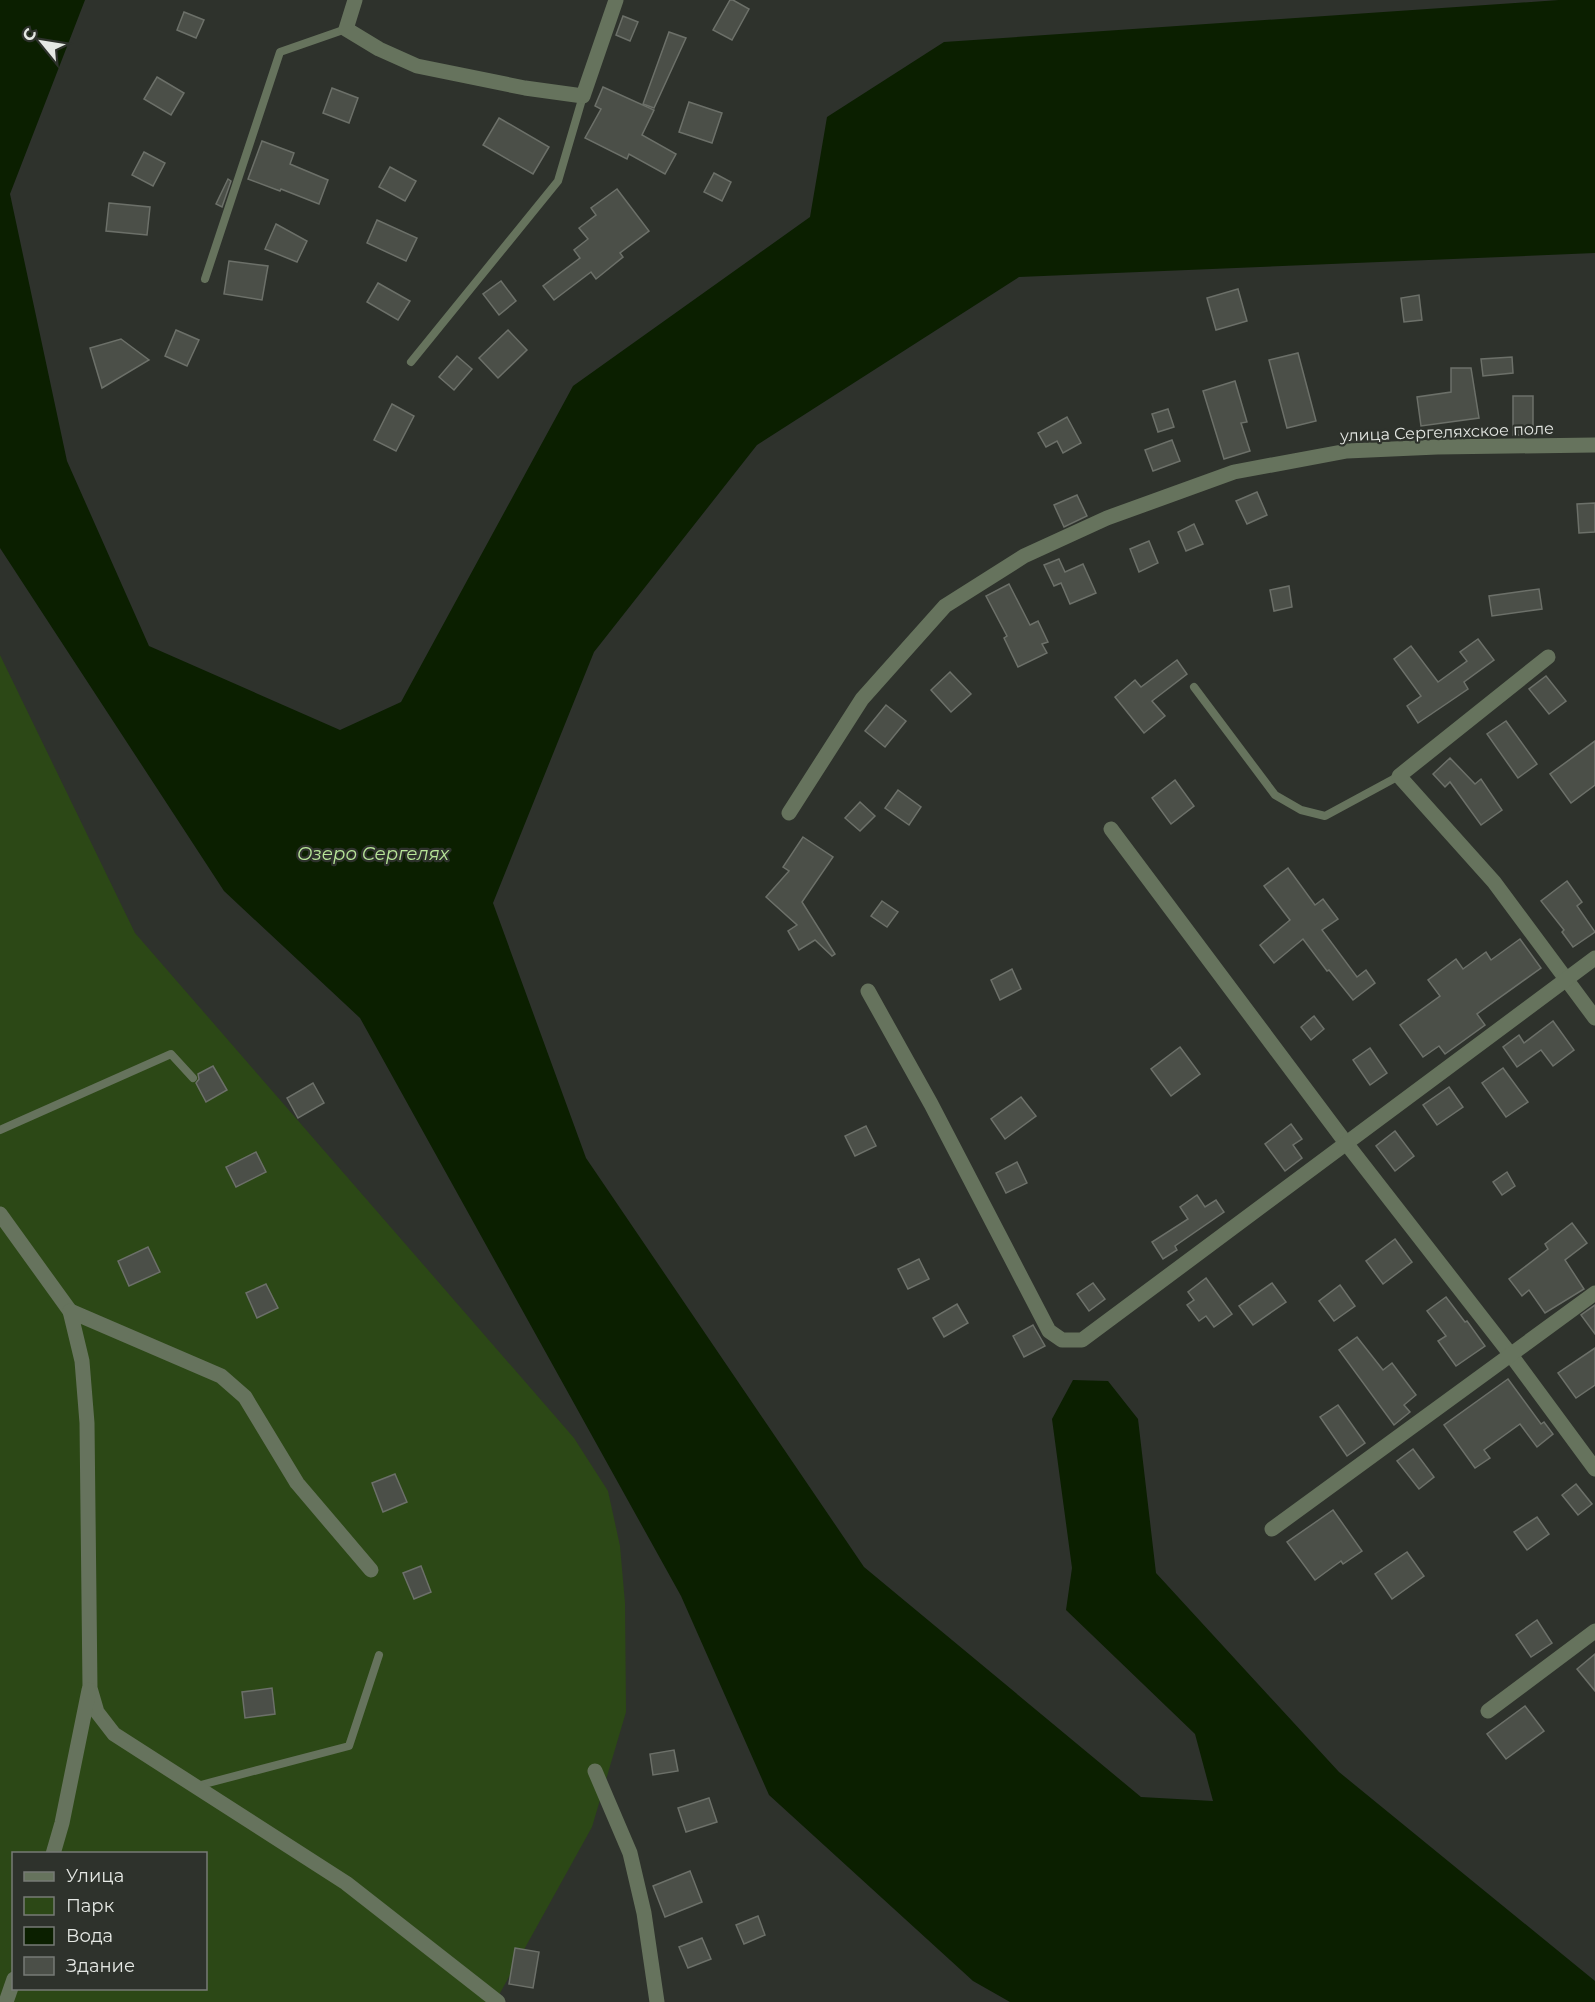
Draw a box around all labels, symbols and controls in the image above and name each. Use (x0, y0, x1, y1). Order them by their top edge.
north arrow (12, 12, 72, 72)
text: С (18, 25, 41, 45)
street label: улица Сергеляхское поле (1339, 419, 1554, 445)
water label: Озеро Сергелях (297, 843, 450, 865)
legend (12, 1852, 207, 1990)
text: Улица (66, 1865, 124, 1887)
text: Парк (66, 1895, 115, 1917)
text: Вода (66, 1925, 113, 1947)
text: Здание (66, 1955, 135, 1977)

